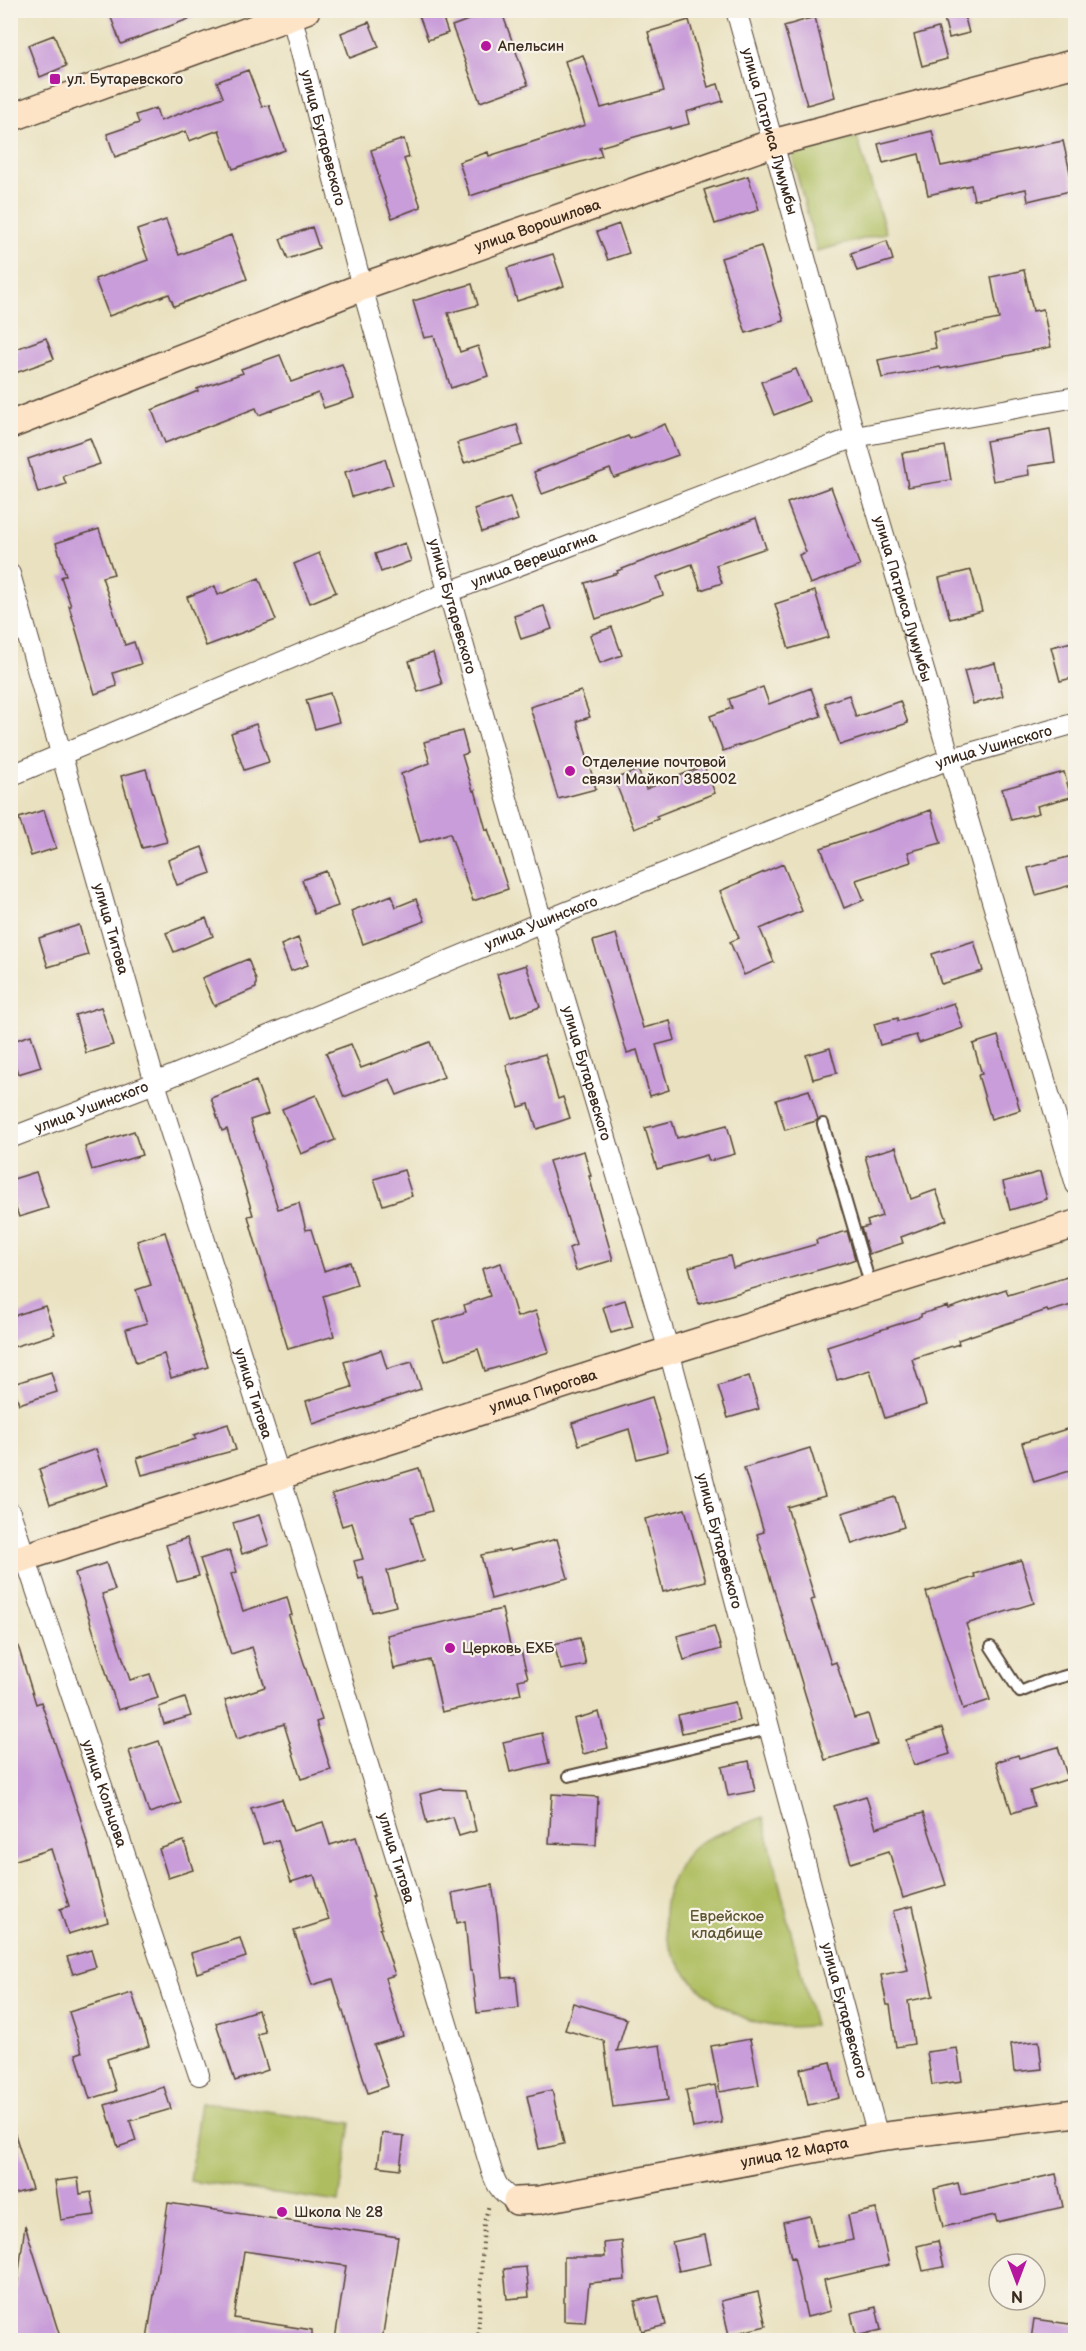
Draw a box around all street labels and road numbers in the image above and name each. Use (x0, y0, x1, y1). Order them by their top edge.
street label: улица Патриса Лумумбы (738, 46, 802, 217)
street label: улица Бутаревского (296, 68, 350, 208)
street label: улица Ворошилова (472, 195, 603, 256)
street label: улица Патриса Лумумбы (869, 514, 936, 684)
street label: улица Верещагина (468, 527, 600, 592)
street label: улица Бутаревского (424, 537, 481, 676)
street label: улица Ушинского (933, 721, 1054, 773)
street label: улица Титова (89, 881, 133, 977)
street label: улица Ушинского (482, 891, 600, 954)
street label: улица Бутаревского (558, 1004, 616, 1143)
street label: улица Ушинского (32, 1077, 151, 1137)
street label: улица Титова (230, 1346, 277, 1441)
street label: улица Пирогова (487, 1365, 599, 1417)
street label: улица Бутаревского (692, 1471, 747, 1611)
street label: улица Кольцова (78, 1737, 131, 1850)
street label: улица Титова (374, 1810, 419, 1906)
street label: улица Бутаревского (817, 1941, 871, 2080)
street label: улица 12 Марта (739, 2133, 850, 2172)

